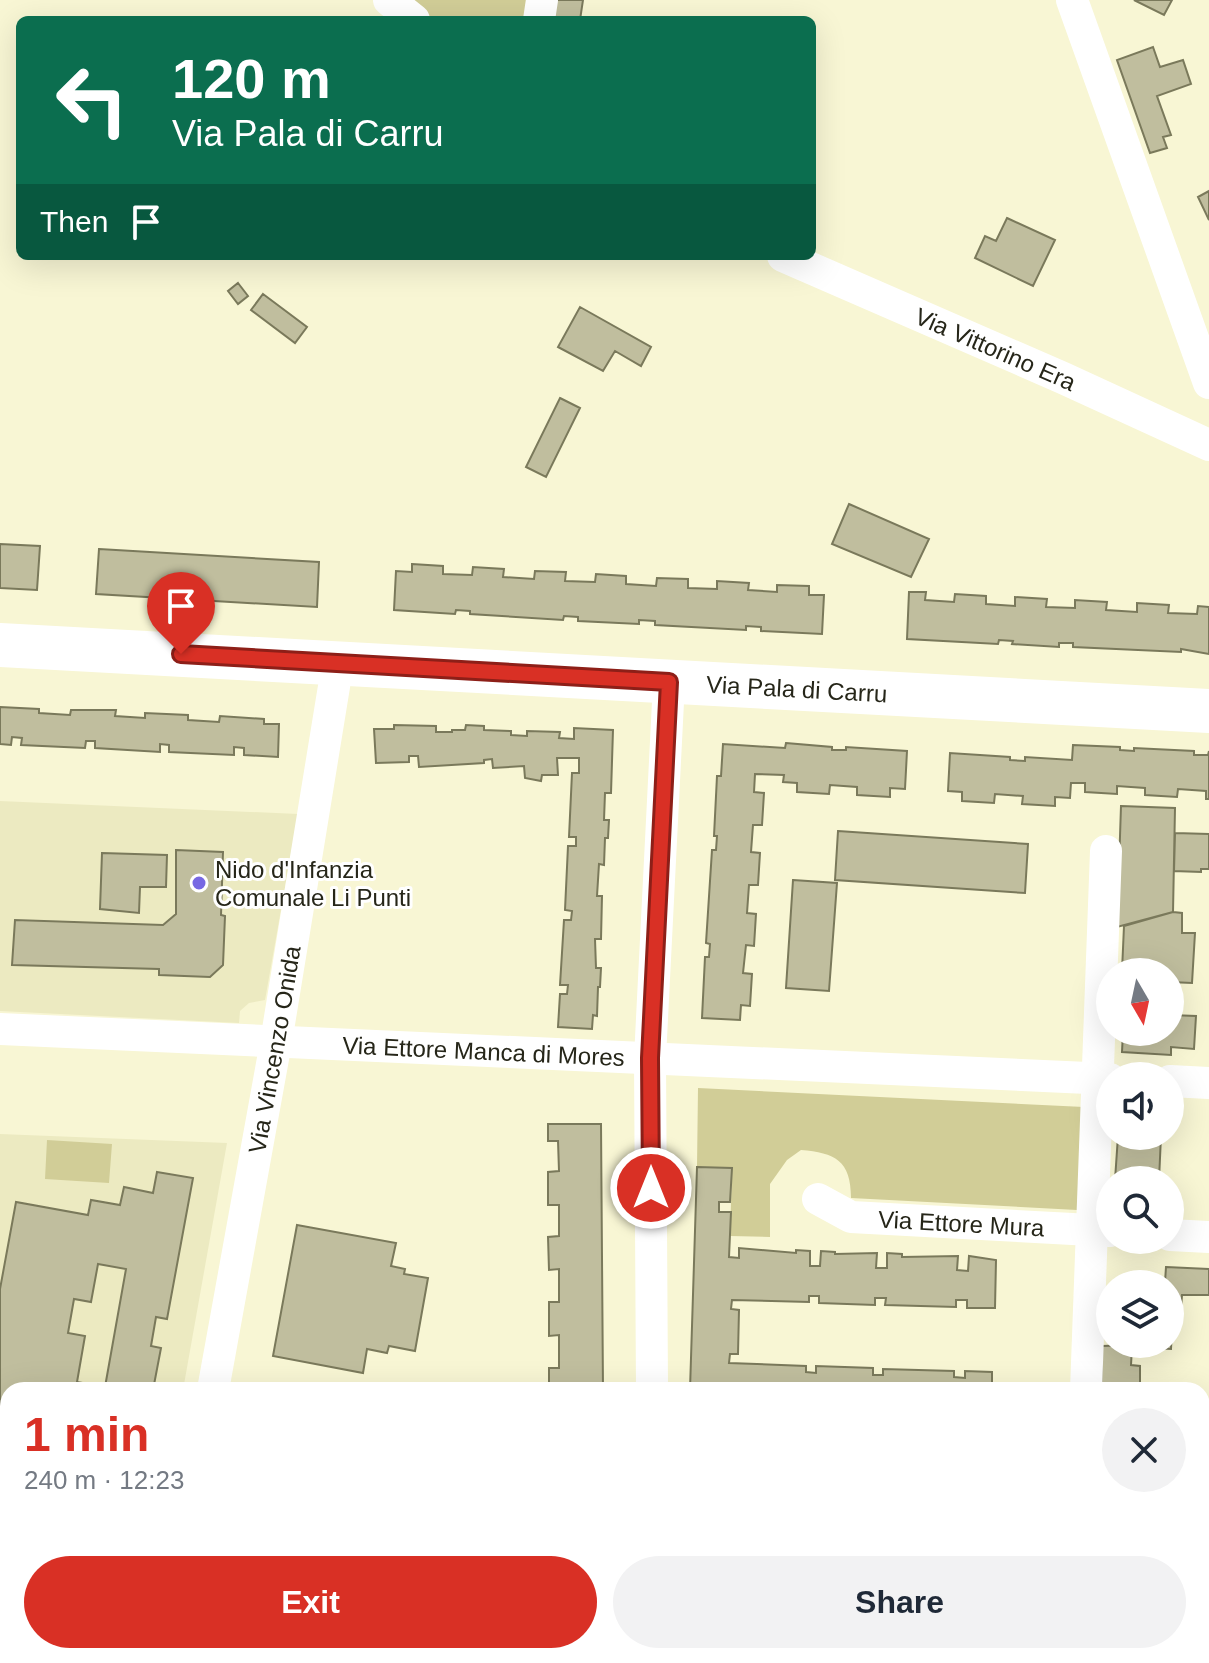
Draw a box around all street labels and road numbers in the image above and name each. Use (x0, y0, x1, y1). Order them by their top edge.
street label: Via Vittorino Era (911, 302, 1081, 396)
street label: Via Pala di Carru (706, 670, 888, 707)
street label: Via Vincenzo Onida (243, 943, 305, 1155)
street label: Via Ettore Manca di Mores (342, 1031, 625, 1071)
street label: Via Ettore Mura (877, 1205, 1046, 1241)

